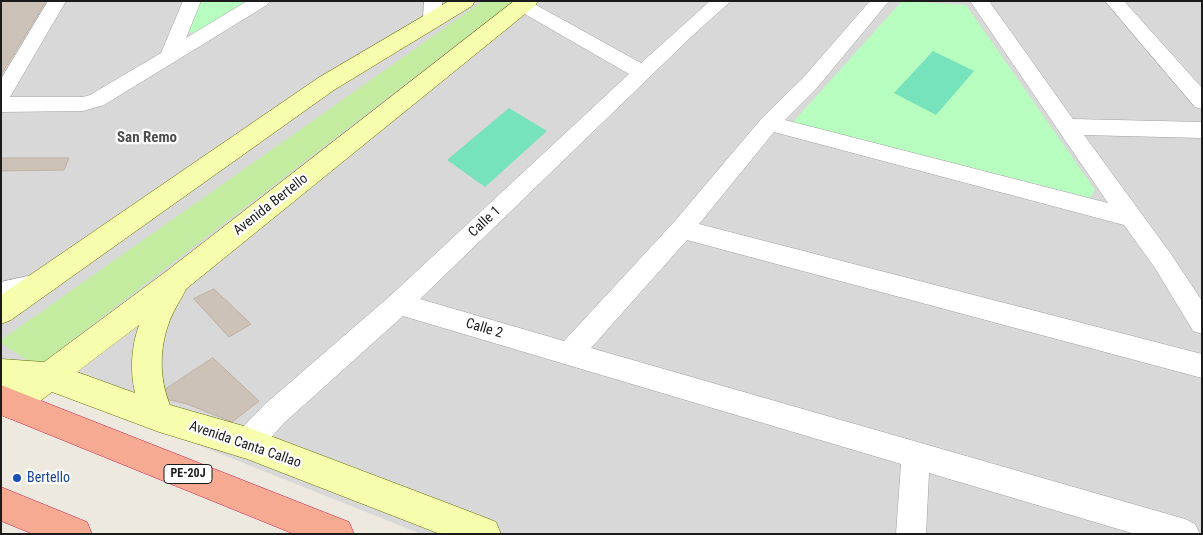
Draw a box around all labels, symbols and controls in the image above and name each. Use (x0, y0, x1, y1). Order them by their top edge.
district label: San Remo (117, 129, 177, 147)
street label: Avenida Bertello (230, 171, 312, 239)
street label: Calle 1 (465, 203, 505, 241)
street label: Calle 2 (463, 315, 505, 343)
street label: Avenida Canta Callao (187, 418, 303, 472)
road number: PE-20J (164, 464, 212, 484)
place label: Bertello (27, 470, 70, 486)
marker: Bertello (11, 472, 23, 484)

